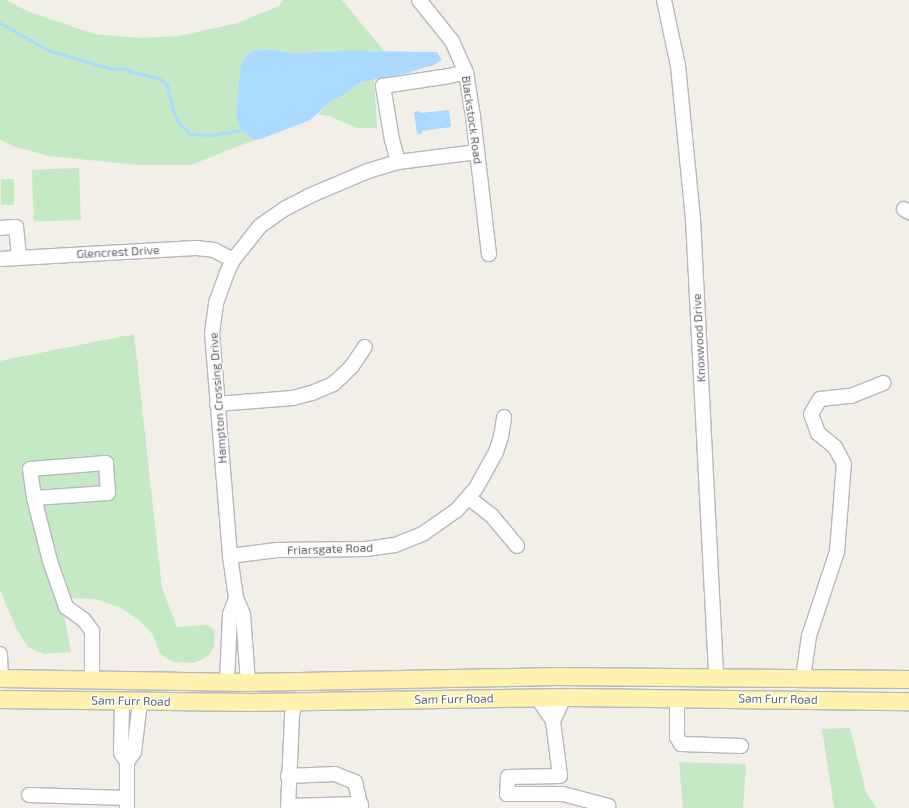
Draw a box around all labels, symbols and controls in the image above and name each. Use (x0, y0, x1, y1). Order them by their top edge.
street label: Blackstock Road (459, 75, 485, 165)
street label: Glencrest Drive (76, 243, 160, 261)
street label: Knoxwood Drive (689, 293, 709, 383)
street label: Hampton Crossing Drive (206, 332, 230, 464)
street label: Friarsgate Road (287, 540, 373, 558)
street label: Sam Furr Road (414, 691, 494, 707)
street label: Sam Furr Road (738, 691, 818, 707)
street label: Sam Furr Road (91, 693, 171, 709)

